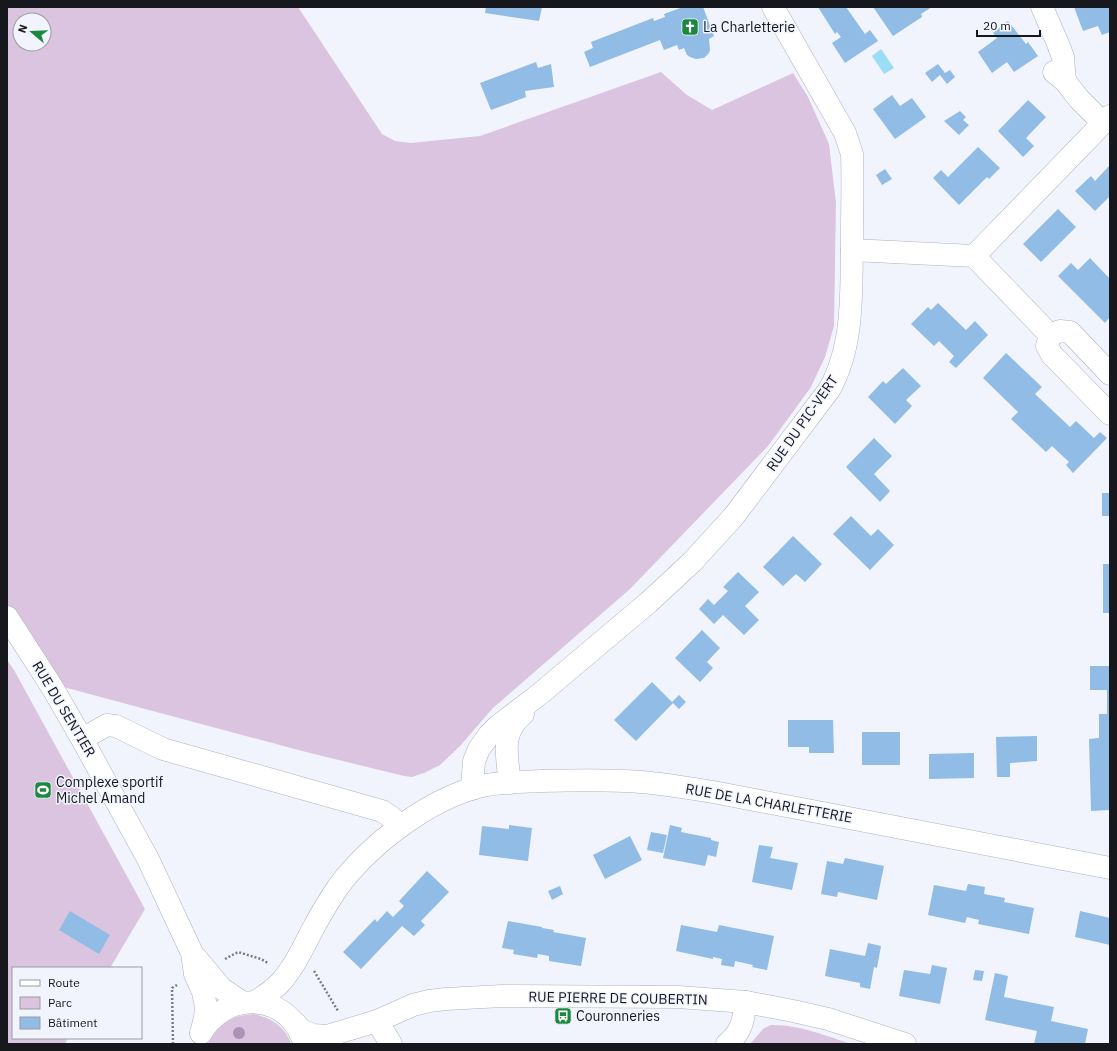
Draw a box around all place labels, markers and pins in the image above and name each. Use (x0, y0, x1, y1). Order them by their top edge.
church icon: La Charletterie (680, 17, 700, 37)
place label: La Charletterie (703, 18, 796, 36)
place label: Complexe sportif Michel Amand (56, 773, 164, 807)
sports icon: Complexe sportif Michel Amand (33, 780, 53, 800)
bus stop icon: Couronneries (553, 1006, 573, 1026)
place label: Couronneries (576, 1007, 660, 1025)

